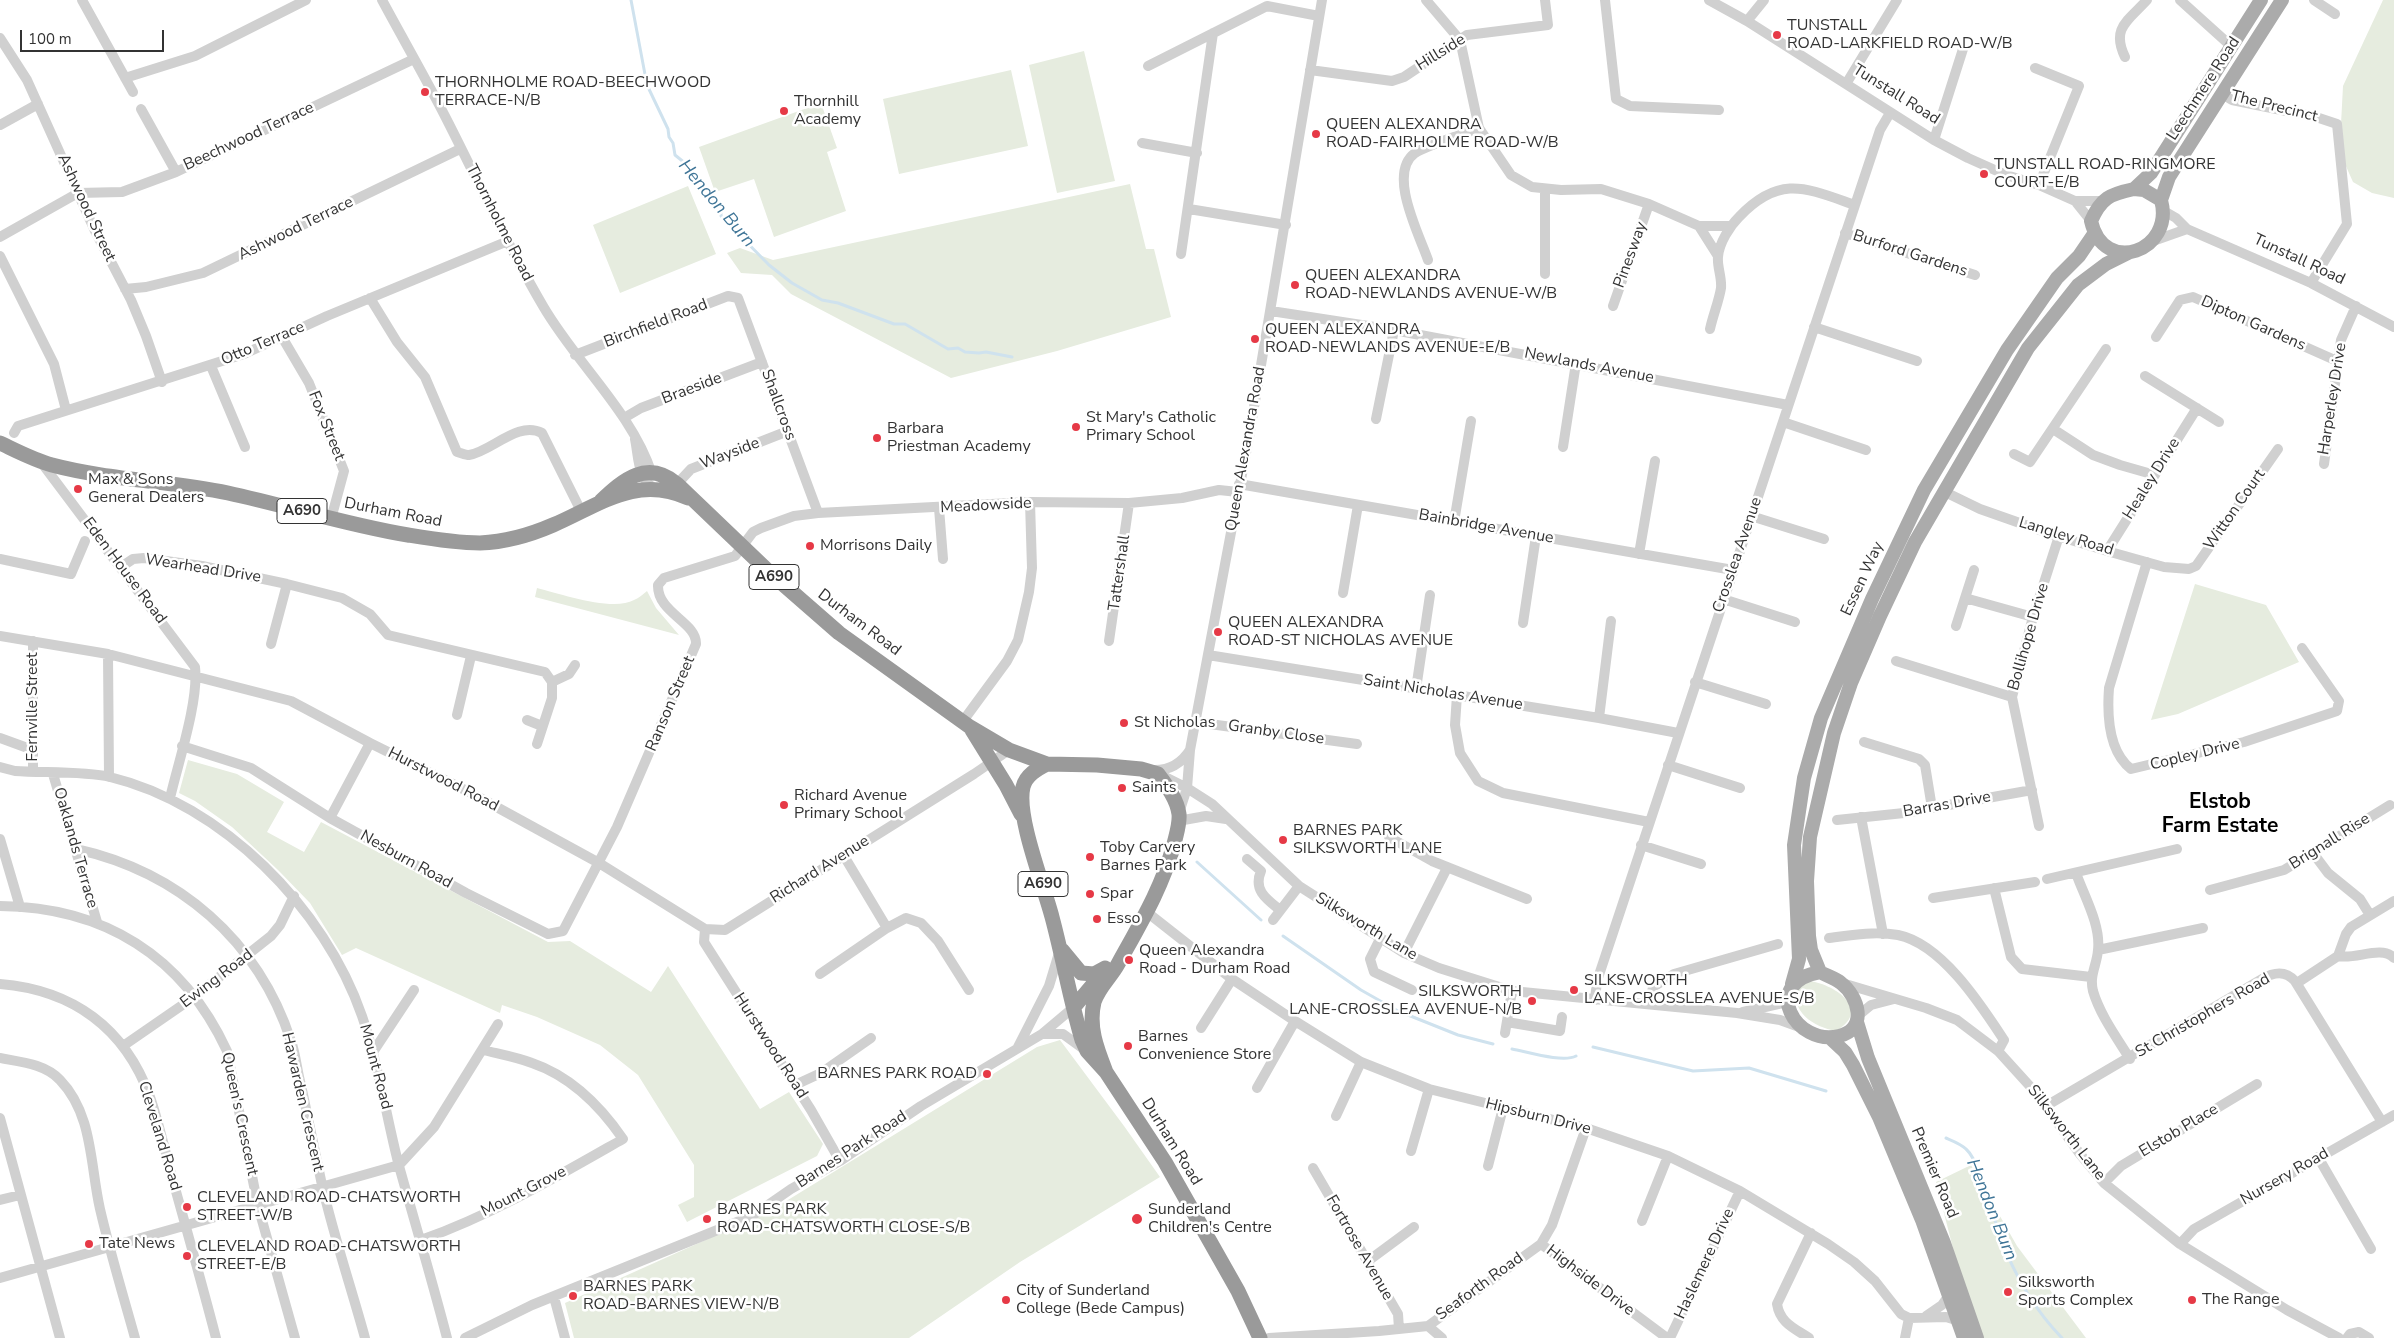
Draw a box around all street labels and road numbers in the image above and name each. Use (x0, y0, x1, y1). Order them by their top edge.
street label: Hillside (1413, 30, 1469, 76)
street label: Leechmere Road (2163, 34, 2245, 144)
street label: Tunstall Road (1849, 61, 1943, 129)
street label: The Precinct (2229, 87, 2319, 127)
street label: Beechwood Terrace (181, 98, 317, 176)
street label: Ashwood Street (53, 151, 119, 265)
street label: Thornholme Road (461, 161, 537, 285)
street label: Ashwood Terrace (235, 193, 357, 265)
street label: Pinesway (1610, 219, 1652, 291)
street label: Burford Gardens (1850, 226, 1970, 282)
street label: Tunstall Road (2250, 230, 2348, 290)
street label: Dipton Gardens (2198, 292, 2308, 356)
street label: Birchfield Road (601, 295, 711, 353)
street label: Otto Terrace (218, 318, 308, 370)
street label: Harperley Drive (2315, 342, 2351, 456)
street label: Newlands Avenue (1523, 344, 1655, 388)
street label: Queen Alexandra Road (1222, 365, 1270, 533)
street label: Shallcross (756, 367, 800, 443)
street label: Braeside (659, 369, 725, 409)
street label: Fox Street (303, 388, 349, 464)
street label: Wayside (697, 434, 763, 474)
street label: Healey Drive (2119, 435, 2185, 523)
street label: Witton Court (2200, 466, 2270, 554)
street label: Durham Road (342, 494, 444, 532)
street label: Meadowside (940, 494, 1032, 518)
street label: Crosslea Avenue (1709, 495, 1767, 615)
road number: A690 (277, 498, 327, 524)
street label: Bainbridge Avenue (1417, 506, 1555, 548)
street label: Langley Road (2016, 513, 2116, 561)
street label: Eden House Road (78, 514, 170, 628)
street label: Tattershall (1105, 534, 1135, 612)
street label: Essen Way (1837, 539, 1889, 619)
street label: Wearhead Drive (144, 550, 262, 588)
road number: A690 (749, 564, 799, 590)
street label: Bollihope Drive (2005, 581, 2053, 693)
street label: Durham Road (814, 585, 904, 661)
street label: Fernville Street (23, 652, 43, 762)
street label: Ranson Street (642, 653, 700, 755)
street label: Saint Nicholas Avenue (1362, 671, 1524, 715)
street label: Granby Close (1227, 717, 1325, 749)
street label: Copley Drive (2148, 735, 2242, 775)
street label: Hurstwood Road (384, 744, 502, 816)
street label: Oaklands Terrace (49, 785, 101, 911)
street label: Barras Drive (1902, 788, 1992, 822)
street label: Brignall Rise (2286, 810, 2374, 874)
street label: Nesburn Road (357, 827, 455, 893)
street label: Richard Avenue (767, 832, 873, 908)
road number: A690 (1018, 872, 1068, 896)
street label: Silksworth Lane (1311, 889, 1421, 965)
street label: Ewing Road (177, 945, 257, 1013)
street label: St Christophers Road (2132, 970, 2274, 1062)
street label: Hurstwood Road (729, 990, 811, 1102)
street label: Mount Road (354, 1022, 396, 1112)
street label: Hawarden Crescent (277, 1031, 327, 1173)
street label: Queen's Crescent (217, 1051, 261, 1177)
street label: Cleveland Road (133, 1079, 185, 1193)
street label: Silksworth Lane (2023, 1082, 2109, 1184)
street label: Durham Road (1137, 1095, 1205, 1189)
street label: Hipsburn Drive (1483, 1095, 1593, 1139)
street label: Elstob Place (2136, 1100, 2222, 1162)
street label: Barnes Park Road (793, 1107, 911, 1193)
street label: Premier Road (1906, 1125, 1962, 1221)
street label: Nursery Road (2238, 1144, 2332, 1210)
street label: Mount Grove (478, 1162, 570, 1222)
street label: Fortrose Avenue (1321, 1192, 1397, 1304)
street label: Haslemere Drive (1671, 1206, 1739, 1322)
street label: Highside Drive (1542, 1242, 1638, 1320)
street label: Seaforth Road (1433, 1249, 1527, 1325)

